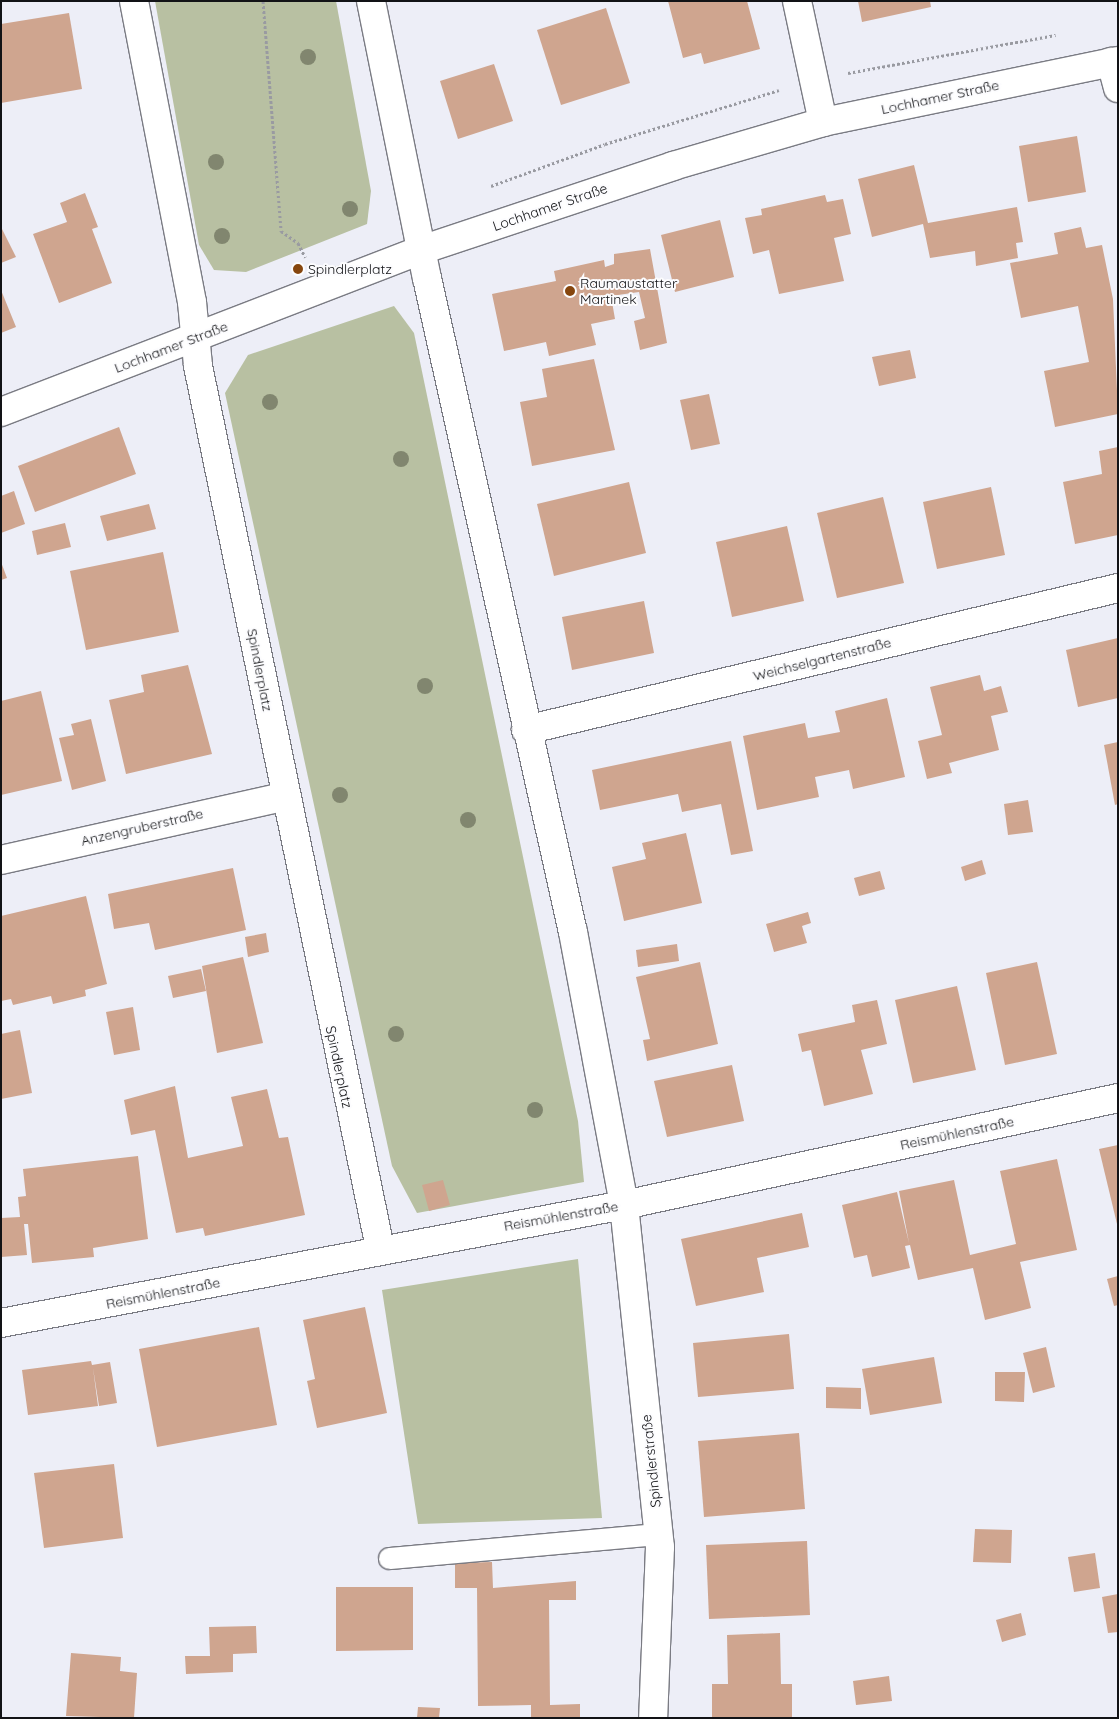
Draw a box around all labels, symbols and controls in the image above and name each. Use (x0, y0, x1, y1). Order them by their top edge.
street label: Lochhamer Straße (879, 76, 1001, 118)
street label: Lochhamer Straße (490, 179, 610, 235)
place label: Spindlerplatz (308, 261, 392, 277)
marker: Spindlerplatz (292, 263, 304, 275)
place label: Raumaustatter Martinek (580, 275, 677, 308)
marker: Raumaustatter Martinek (564, 285, 576, 297)
street label: Lochhamer Straße (112, 318, 230, 376)
street label: Spindlerplatz (244, 627, 276, 713)
street label: Weichselgartenstraße (751, 634, 893, 684)
street label: Anzengruberstraße (79, 805, 205, 849)
street label: Spindlerplatz (322, 1024, 356, 1110)
street label: Reismühlenstraße (899, 1113, 1015, 1153)
street label: Reismühlenstraße (502, 1198, 620, 1234)
street label: Reismühlenstraße (104, 1274, 222, 1312)
street label: Spindlerstraße (638, 1414, 664, 1508)

